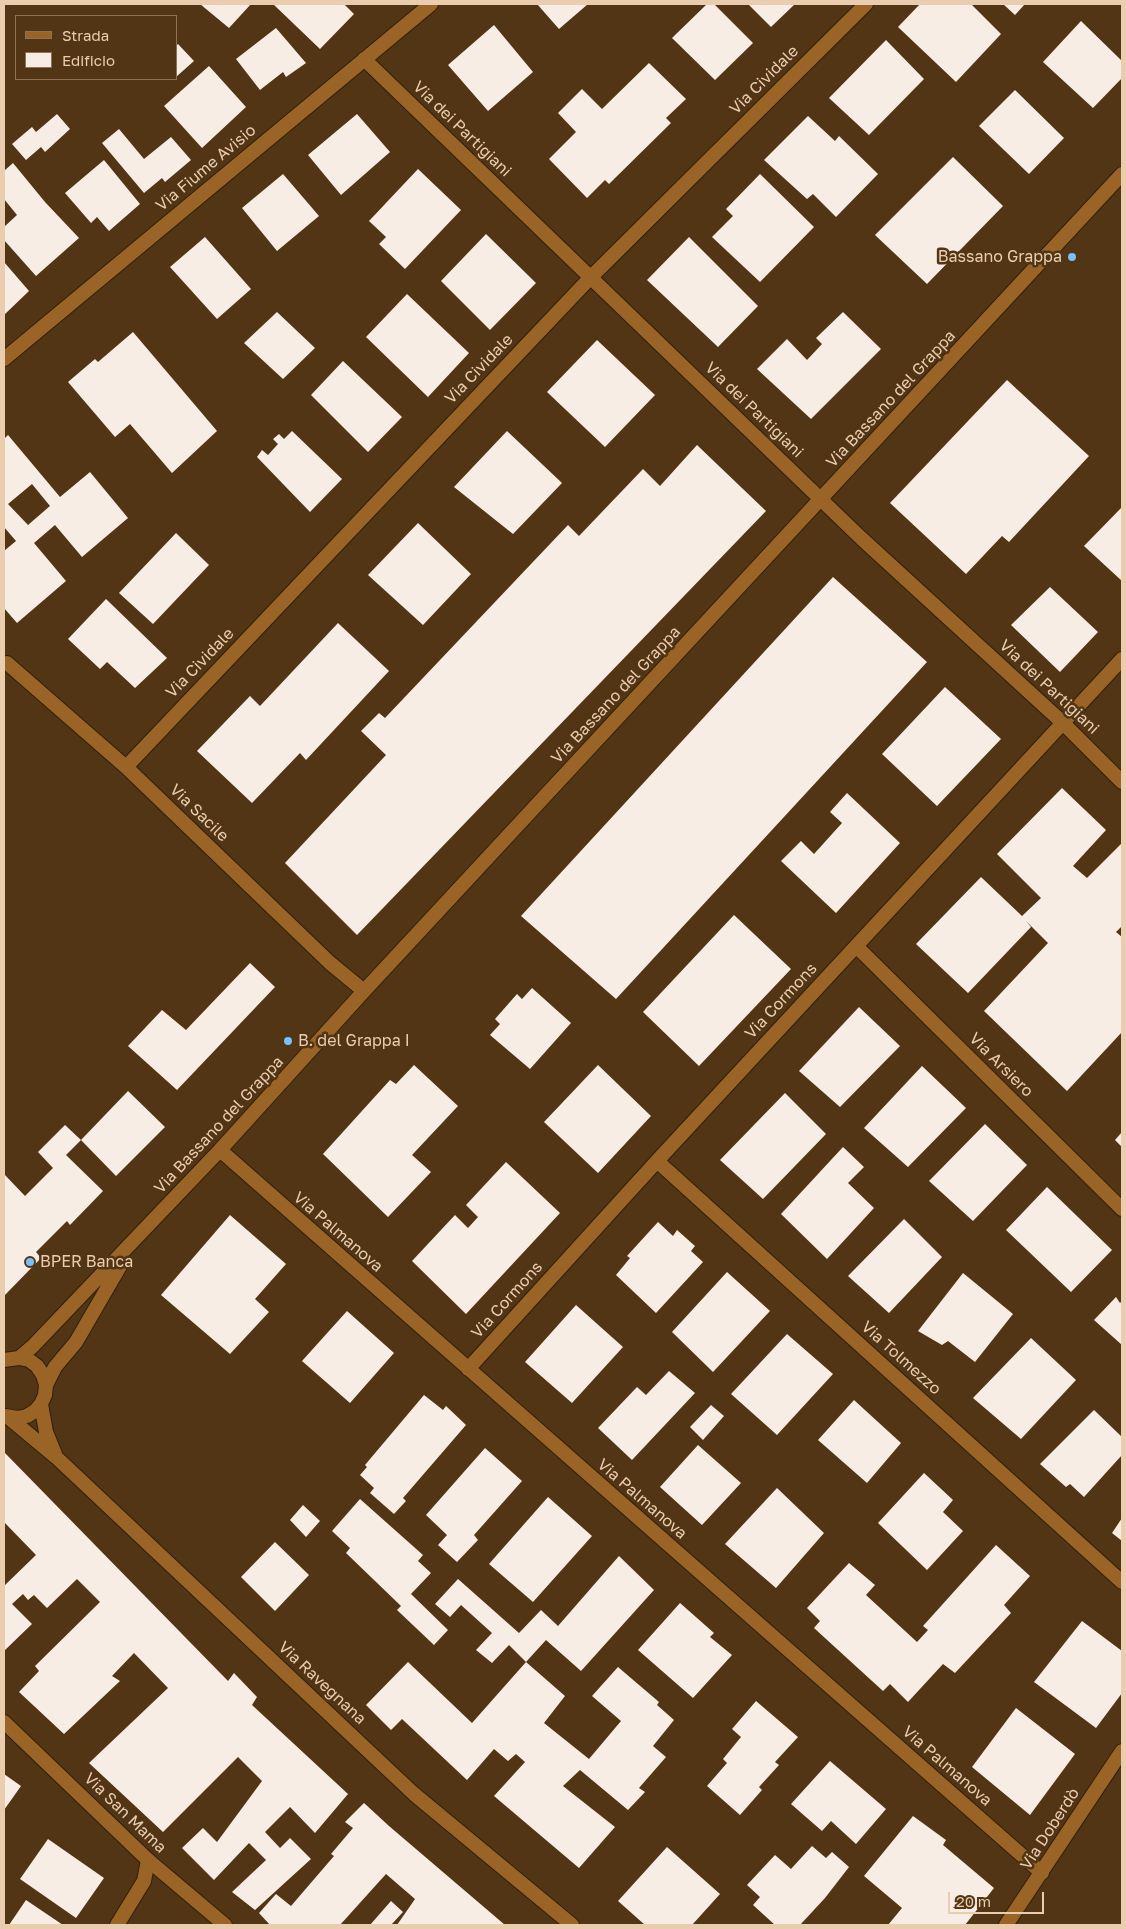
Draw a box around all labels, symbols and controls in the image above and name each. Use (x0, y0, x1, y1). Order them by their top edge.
legend (15, 15, 178, 80)
text: Strada (62, 26, 109, 44)
street label: Via Cividale (726, 42, 802, 118)
text: Edificio (62, 51, 115, 69)
street label: Via dei Partigiani (409, 77, 515, 181)
street label: Via Fiume Avisio (152, 121, 260, 215)
place label: Bassano Grappa (938, 247, 1062, 267)
marker: Bassano Grappa (1066, 251, 1078, 263)
street label: Via Bassano del Grappa (822, 326, 960, 472)
street label: Via Cividale (441, 330, 517, 408)
street label: Via dei Partigiani (701, 358, 807, 462)
street label: Via Bassano del Grappa (547, 622, 685, 768)
street label: Via Cividale (162, 624, 238, 702)
street label: Via dei Partigiani (995, 636, 1103, 738)
street label: Via Sacile (166, 780, 232, 846)
street label: Via Cormons (741, 959, 821, 1043)
street label: Via Arsiero (965, 1029, 1037, 1101)
place label: B. del Grappa I (298, 1031, 410, 1051)
marker: B. del Grappa I (282, 1035, 294, 1047)
street label: Via Bassano del Grappa (150, 1052, 288, 1198)
street label: Via Palmanova (289, 1188, 387, 1276)
place label: BPER Banca (40, 1252, 133, 1272)
marker: BPER Banca (24, 1256, 36, 1268)
street label: Via Cormons (467, 1258, 547, 1342)
street label: Via Tolmezzo (857, 1317, 945, 1399)
street label: Via Palmanova (593, 1455, 691, 1543)
street label: Via Ravegnana (274, 1637, 370, 1729)
street label: Via Palmanova (898, 1722, 996, 1810)
street label: Via San Mama (80, 1769, 170, 1857)
street label: Via Doberdò (1016, 1785, 1084, 1873)
scale bar (951, 1882, 1047, 1914)
text: 20 m (956, 1892, 991, 1910)

